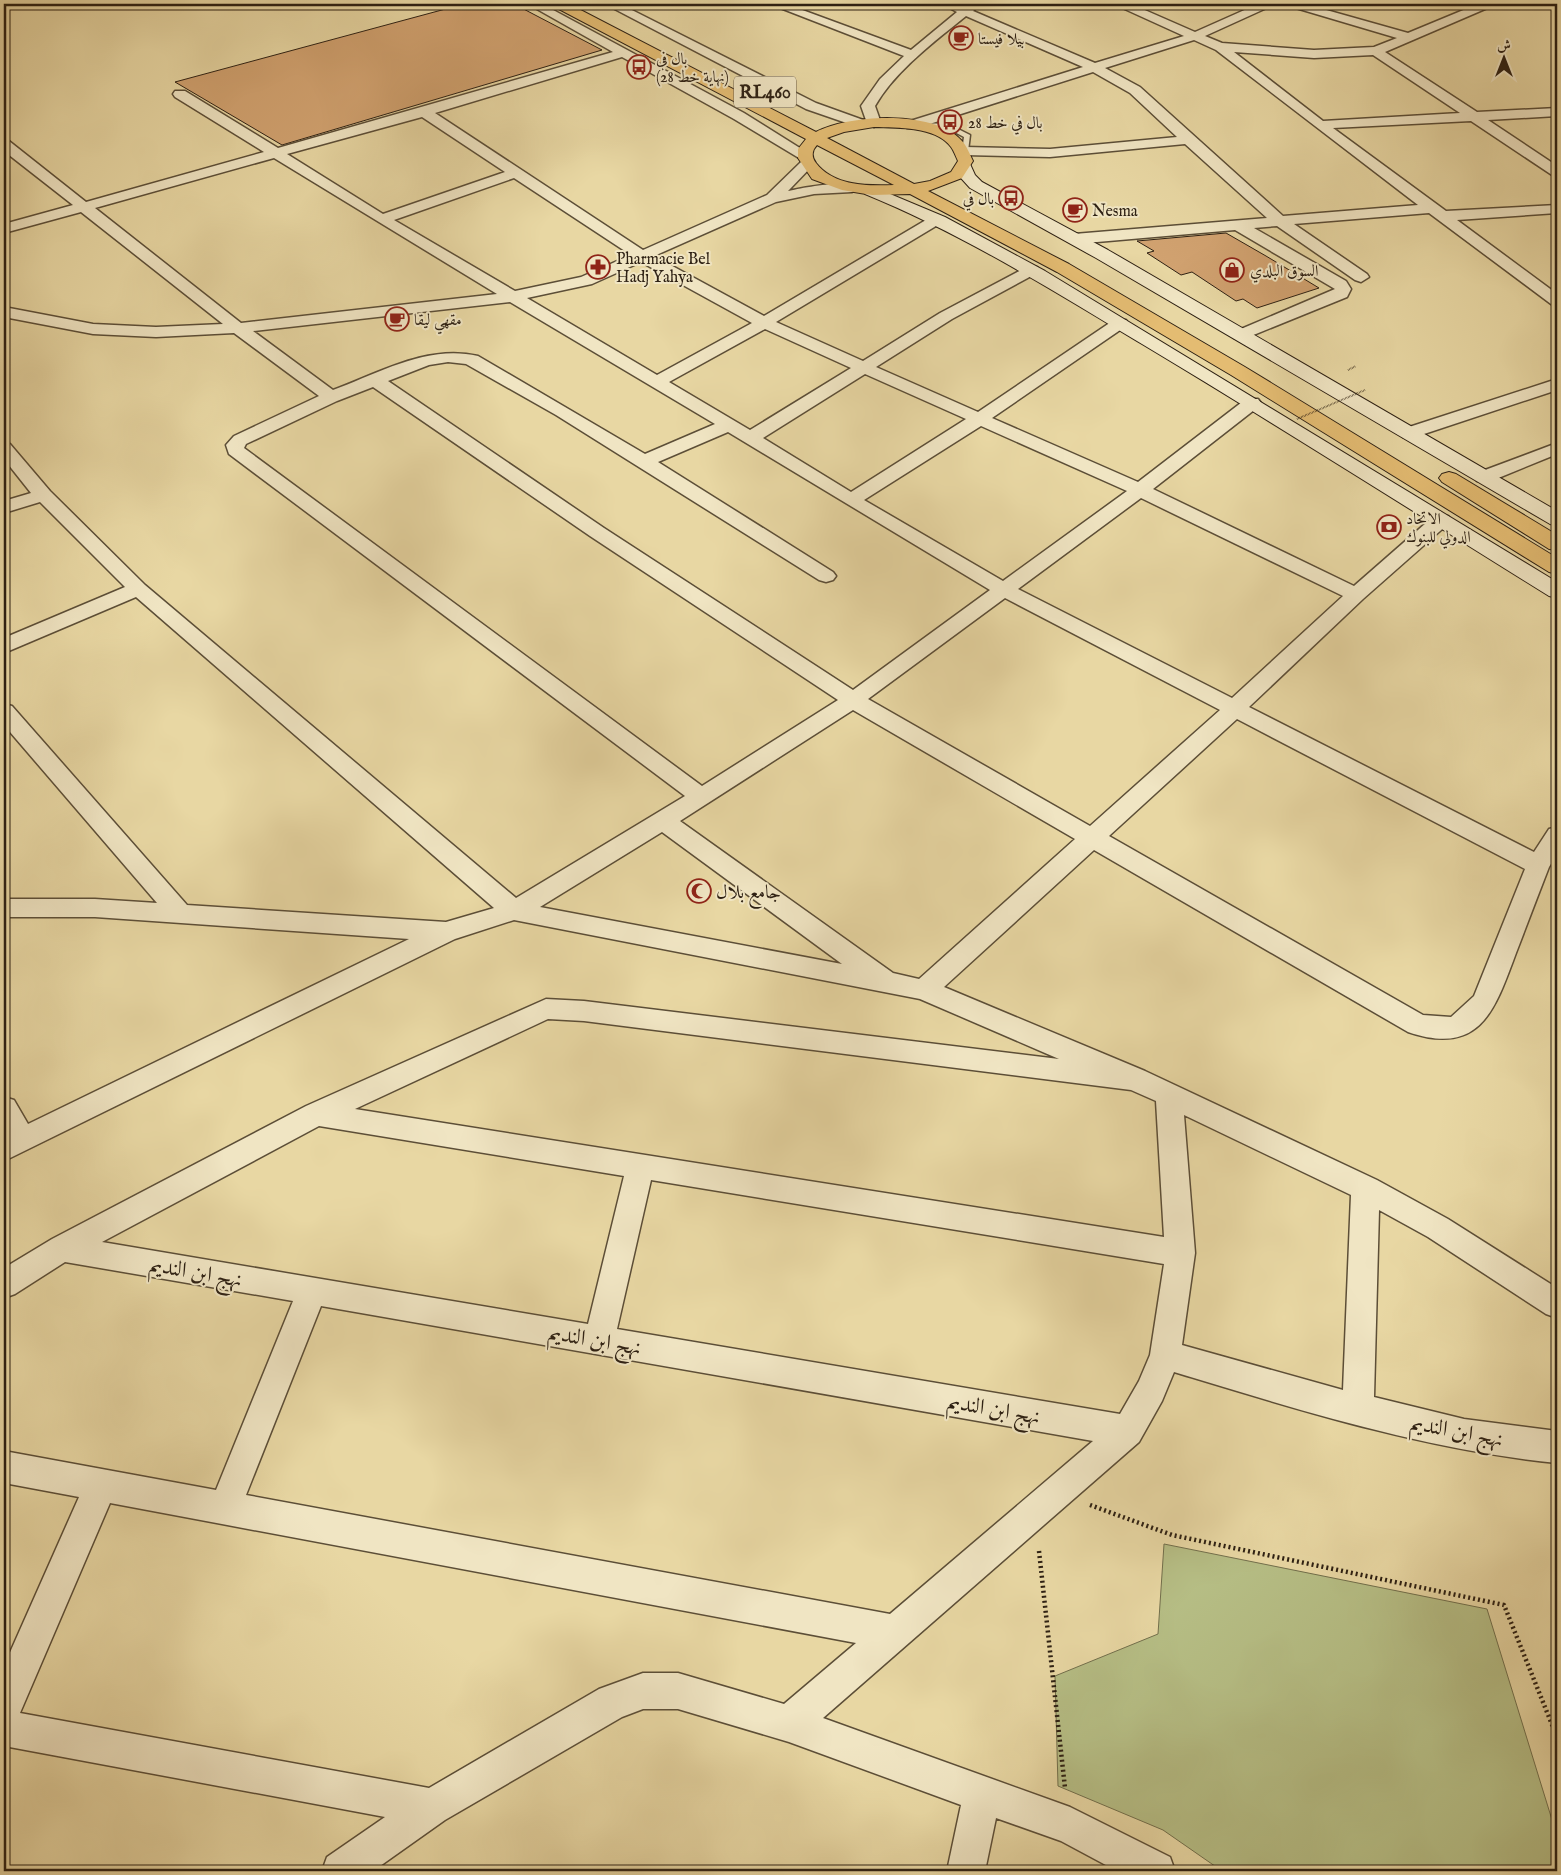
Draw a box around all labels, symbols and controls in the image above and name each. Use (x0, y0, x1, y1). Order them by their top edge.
cafe icon: بيلا فيستا (948, 25, 974, 51)
place label: بيلا فيستا (978, 30, 1025, 50)
north arrow (1478, 32, 1528, 82)
text: ش (1497, 37, 1511, 55)
place label: بال في (نهاية خط 28) (656, 50, 729, 88)
bus stop icon: بال في (نهاية خط 28) (626, 54, 652, 80)
road number: RL460 (734, 76, 796, 108)
bus stop icon: بال في خط 28 (937, 109, 963, 135)
place label: بال في خط 28 (968, 114, 1043, 135)
bus stop icon: بال في (998, 185, 1024, 211)
place label: بال في (963, 190, 994, 211)
cafe icon: Nesma (1062, 197, 1088, 223)
place label: Nesma (1092, 202, 1138, 222)
place label: Pharmacie Bel Hadj Yahya (616, 250, 711, 288)
pharmacy icon: Pharmacie Bel Hadj Yahya (585, 254, 611, 280)
shop icon: السوق البلدي (1219, 257, 1245, 283)
place label: السوق البلدي (1250, 262, 1319, 283)
cafe icon: مقهي ليقا (384, 306, 410, 332)
place label: مقهي ليقا (414, 311, 462, 335)
place label: الاتحاد الدولي للبنوك (1406, 510, 1471, 549)
bank icon: الاتحاد الدولي للبنوك (1376, 514, 1402, 540)
mosque icon: جامع بلال (686, 878, 712, 904)
place label: جامع بلال (716, 881, 781, 909)
street label: نهج ابن النديم (146, 1251, 244, 1299)
street label: نهج ابن النديم (545, 1319, 643, 1367)
street label: نهج ابن النديم (944, 1388, 1042, 1436)
street label: نهج ابن النديم (1407, 1409, 1505, 1459)

